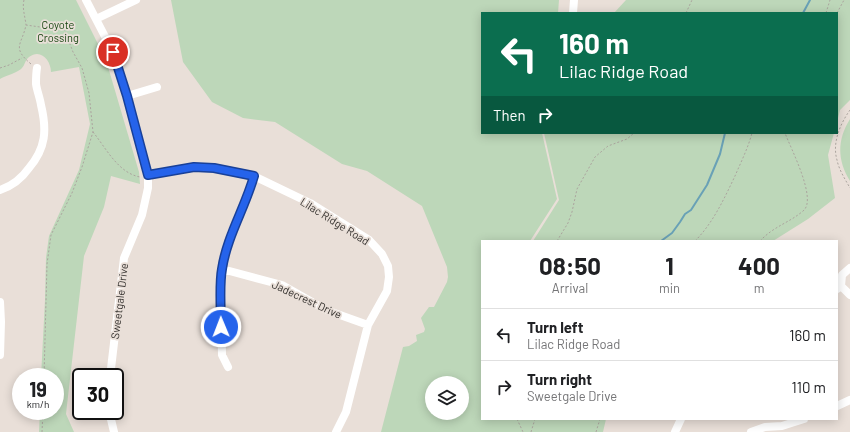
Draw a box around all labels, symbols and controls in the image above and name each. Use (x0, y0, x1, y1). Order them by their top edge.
park label: Coyote Crossing (37, 18, 79, 44)
text: 160 m (559, 26, 629, 60)
icon: left (493, 28, 545, 80)
pin (96, 35, 130, 69)
icon: arrive (102, 41, 124, 63)
text: Lilac Ridge Road (559, 60, 688, 82)
icon: right (534, 104, 556, 126)
text: Then (493, 106, 526, 124)
street label: Lilac Ridge Road (298, 195, 372, 247)
text: 08:50 (539, 251, 601, 280)
text: 1 (665, 251, 674, 280)
text: 400 (738, 251, 780, 280)
street label: Sweetgale Drive (108, 262, 130, 340)
street label: Jadecrest Drive (270, 277, 344, 321)
text: Arrival (552, 280, 588, 296)
text: min (659, 280, 680, 296)
text: m (754, 280, 764, 296)
position arrow (200, 306, 242, 348)
text: Turn left (527, 318, 583, 336)
icon: left (493, 324, 515, 346)
text: 160 m (789, 326, 826, 344)
text: Lilac Ridge Road (527, 336, 620, 352)
speed limit sign: 30 (72, 368, 124, 420)
text: Turn right (527, 370, 592, 388)
map controls (425, 376, 469, 420)
button: layers (425, 376, 469, 420)
icon: right (493, 376, 515, 398)
text: 19 (29, 377, 47, 401)
text: 110 m (792, 378, 826, 396)
text: Sweetgale Drive (527, 388, 617, 404)
text: km/h (27, 398, 49, 410)

